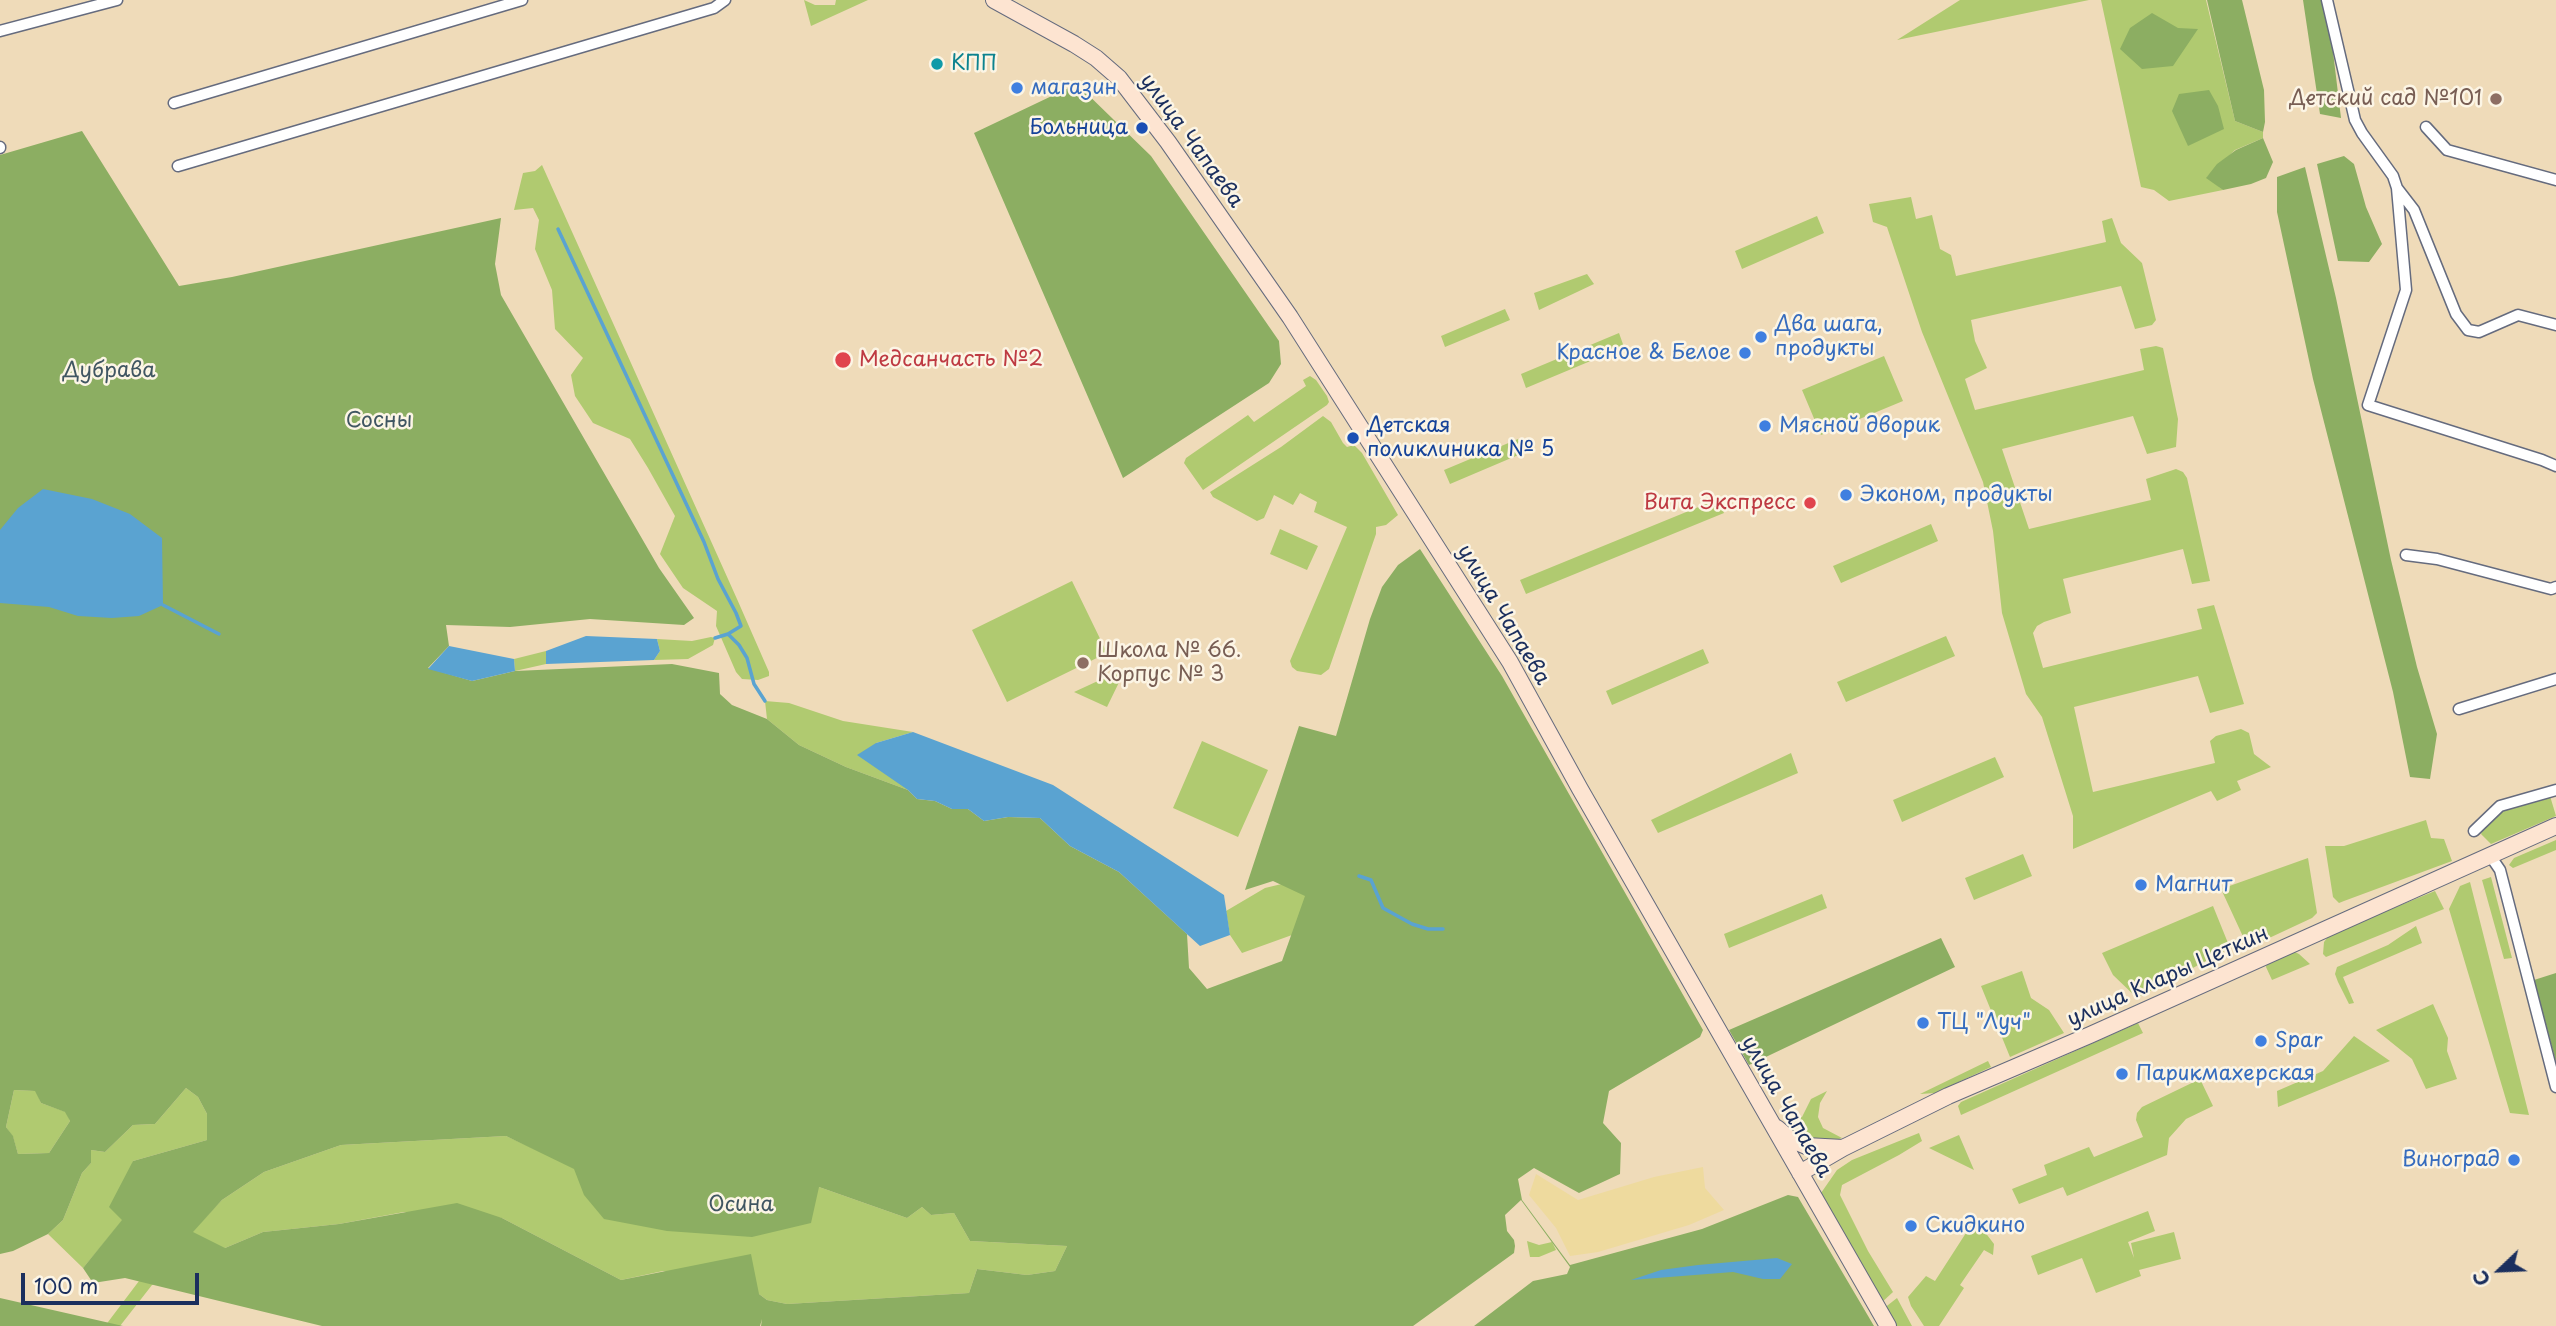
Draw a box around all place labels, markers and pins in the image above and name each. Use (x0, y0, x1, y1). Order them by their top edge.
place label: КПП (951, 51, 997, 77)
marker: КПП (929, 56, 945, 72)
place label: магазин (1031, 75, 1117, 101)
marker: магазин (1009, 80, 1025, 96)
place label: Детский сад №101 (2290, 86, 2482, 112)
marker: Детский сад №101 (2488, 91, 2504, 107)
place label: Больница (1029, 115, 1128, 141)
marker: Больница (1134, 120, 1150, 136)
place label: Два шага, продукты (1775, 312, 1883, 362)
marker: Два шага, продукты (1753, 329, 1769, 345)
place label: Красное & Белое (1556, 340, 1731, 366)
marker: Красное & Белое (1737, 345, 1753, 361)
place label: Медсанчасть №2 (859, 347, 1043, 373)
marker: Медсанчасть №2 (833, 350, 853, 370)
place label: Детская поликлиника № 5 (1367, 413, 1554, 463)
place label: Мясной дворик (1779, 413, 1940, 439)
marker: Мясной дворик (1757, 418, 1773, 434)
marker: Детская поликлиника № 5 (1345, 430, 1361, 446)
place label: Эконом, продукты (1860, 482, 2053, 508)
marker: Эконом, продукты (1838, 487, 1854, 503)
place label: Вита Экспресс (1644, 490, 1796, 516)
marker: Вита Экспресс (1802, 495, 1818, 511)
place label: Школа № 66. Корпус № 3 (1097, 638, 1241, 688)
marker: Школа № 66. Корпус № 3 (1075, 655, 1091, 671)
place label: Магнит (2155, 872, 2232, 898)
marker: Магнит (2133, 877, 2149, 893)
place label: ТЦ "Луч" (1937, 1010, 2031, 1036)
marker: ТЦ "Луч" (1915, 1015, 1931, 1031)
place label: Spar (2275, 1028, 2322, 1054)
marker: Spar (2253, 1033, 2269, 1049)
place label: Парикмахерская (2136, 1061, 2315, 1087)
marker: Парикмахерская (2114, 1066, 2130, 1082)
place label: Виноград (2402, 1147, 2500, 1173)
marker: Виноград (2506, 1152, 2522, 1168)
place label: Скидкино (1925, 1213, 2025, 1239)
marker: Скидкино (1903, 1218, 1919, 1234)

